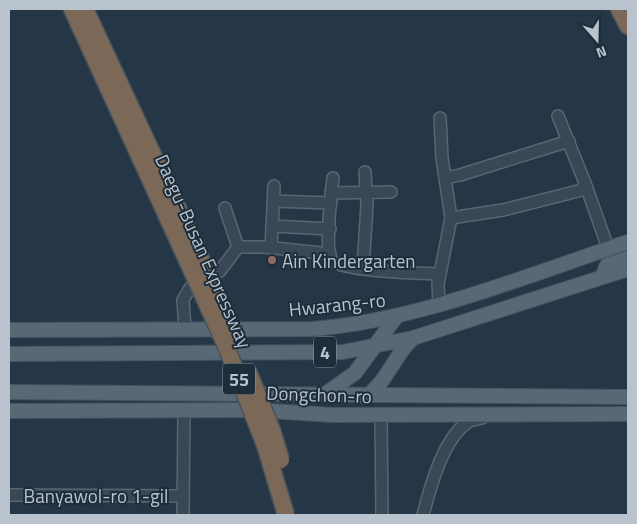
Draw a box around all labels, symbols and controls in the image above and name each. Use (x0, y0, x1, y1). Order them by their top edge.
north arrow (572, 15, 622, 65)
text: N (593, 41, 610, 64)
street label: Daegu-Busan Expressway (148, 149, 260, 353)
place label: Ain Kindergarten (282, 246, 415, 275)
marker: Ain Kindergarten (266, 254, 278, 266)
street label: Hwarang-ro (287, 284, 387, 324)
road number: 4 (314, 337, 336, 368)
road number: 55 (223, 364, 255, 394)
street label: Dongchon-ro (266, 378, 372, 410)
street label: Banyawol-ro 1-gil (24, 481, 168, 510)

